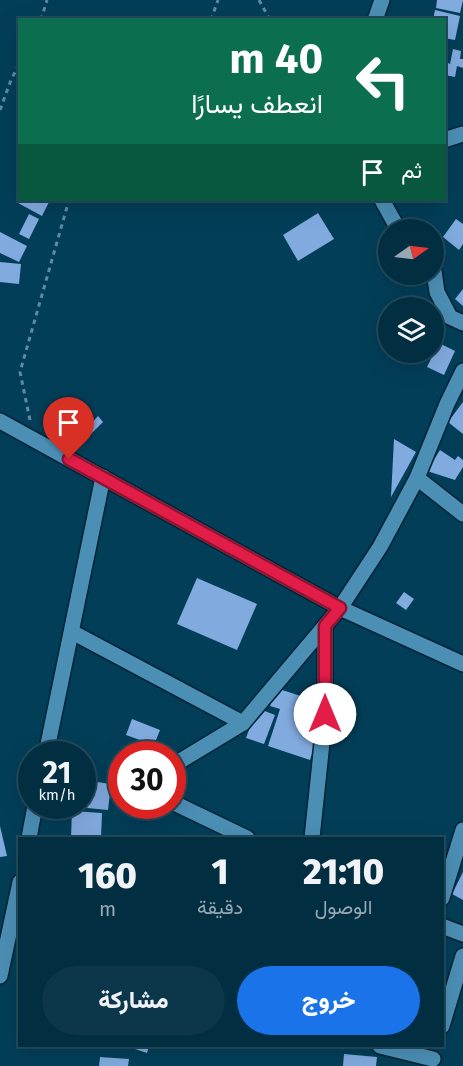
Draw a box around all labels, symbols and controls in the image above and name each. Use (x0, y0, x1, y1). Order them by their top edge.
text: 40 m (229, 34, 323, 84)
icon: left (344, 42, 422, 120)
text: انعطف يسارًا (191, 88, 323, 120)
icon: arrive (356, 156, 389, 189)
text: ثم (401, 157, 422, 184)
north arrow (378, 219, 444, 285)
map controls (378, 219, 444, 363)
button: layers (378, 297, 444, 363)
pin (43, 397, 94, 459)
icon: arrive (52, 406, 85, 439)
position arrow (293, 682, 357, 746)
speed limit sign: 30 (108, 741, 186, 819)
text: 21 (43, 755, 71, 791)
text: km/h (38, 786, 76, 804)
text: 1 (212, 850, 229, 894)
text: 21:10 (303, 850, 384, 894)
text: 160 (78, 854, 137, 898)
text: دقيقة (197, 895, 243, 919)
text: الوصول (315, 895, 372, 919)
text: m (99, 897, 116, 921)
button: مشاركة (42, 966, 225, 1035)
button: خروج (237, 966, 420, 1035)

